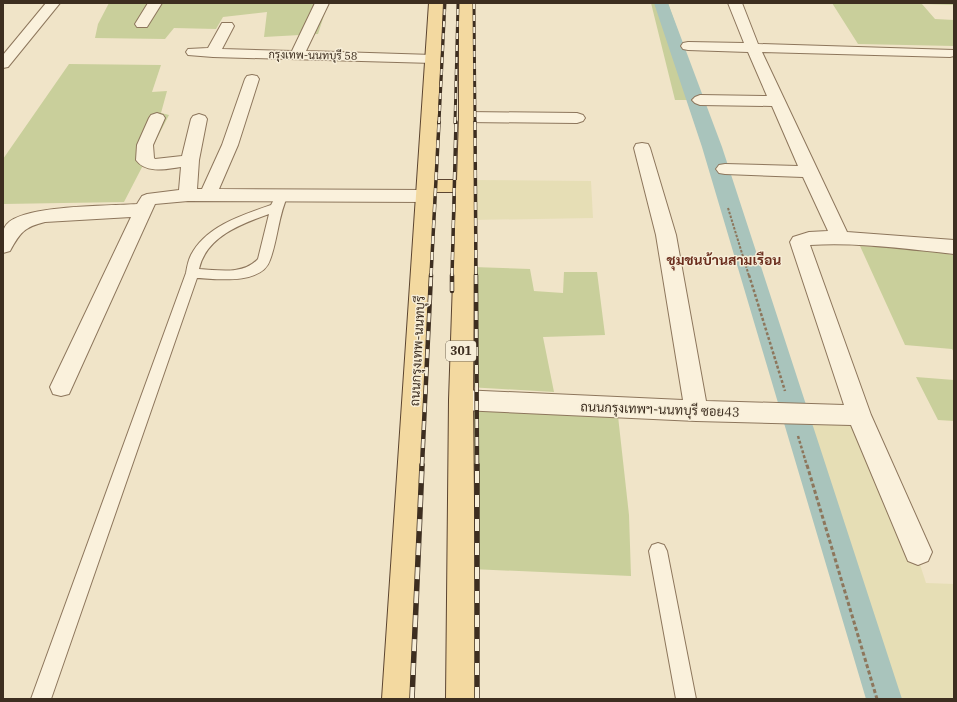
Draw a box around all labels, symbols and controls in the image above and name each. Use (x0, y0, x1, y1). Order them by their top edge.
street label: กรุงเทพ-นนทบุรี 58 (268, 46, 358, 65)
district label: ชุมชนบ้านสามเรือน (667, 251, 781, 271)
street label: ถนนกรุงเทพ-นนทบุรี (405, 295, 430, 407)
road number: 301 (446, 341, 476, 361)
street label: ถนนกรุงเทพฯ-นนทบุรี ซอย43 (580, 397, 740, 422)

